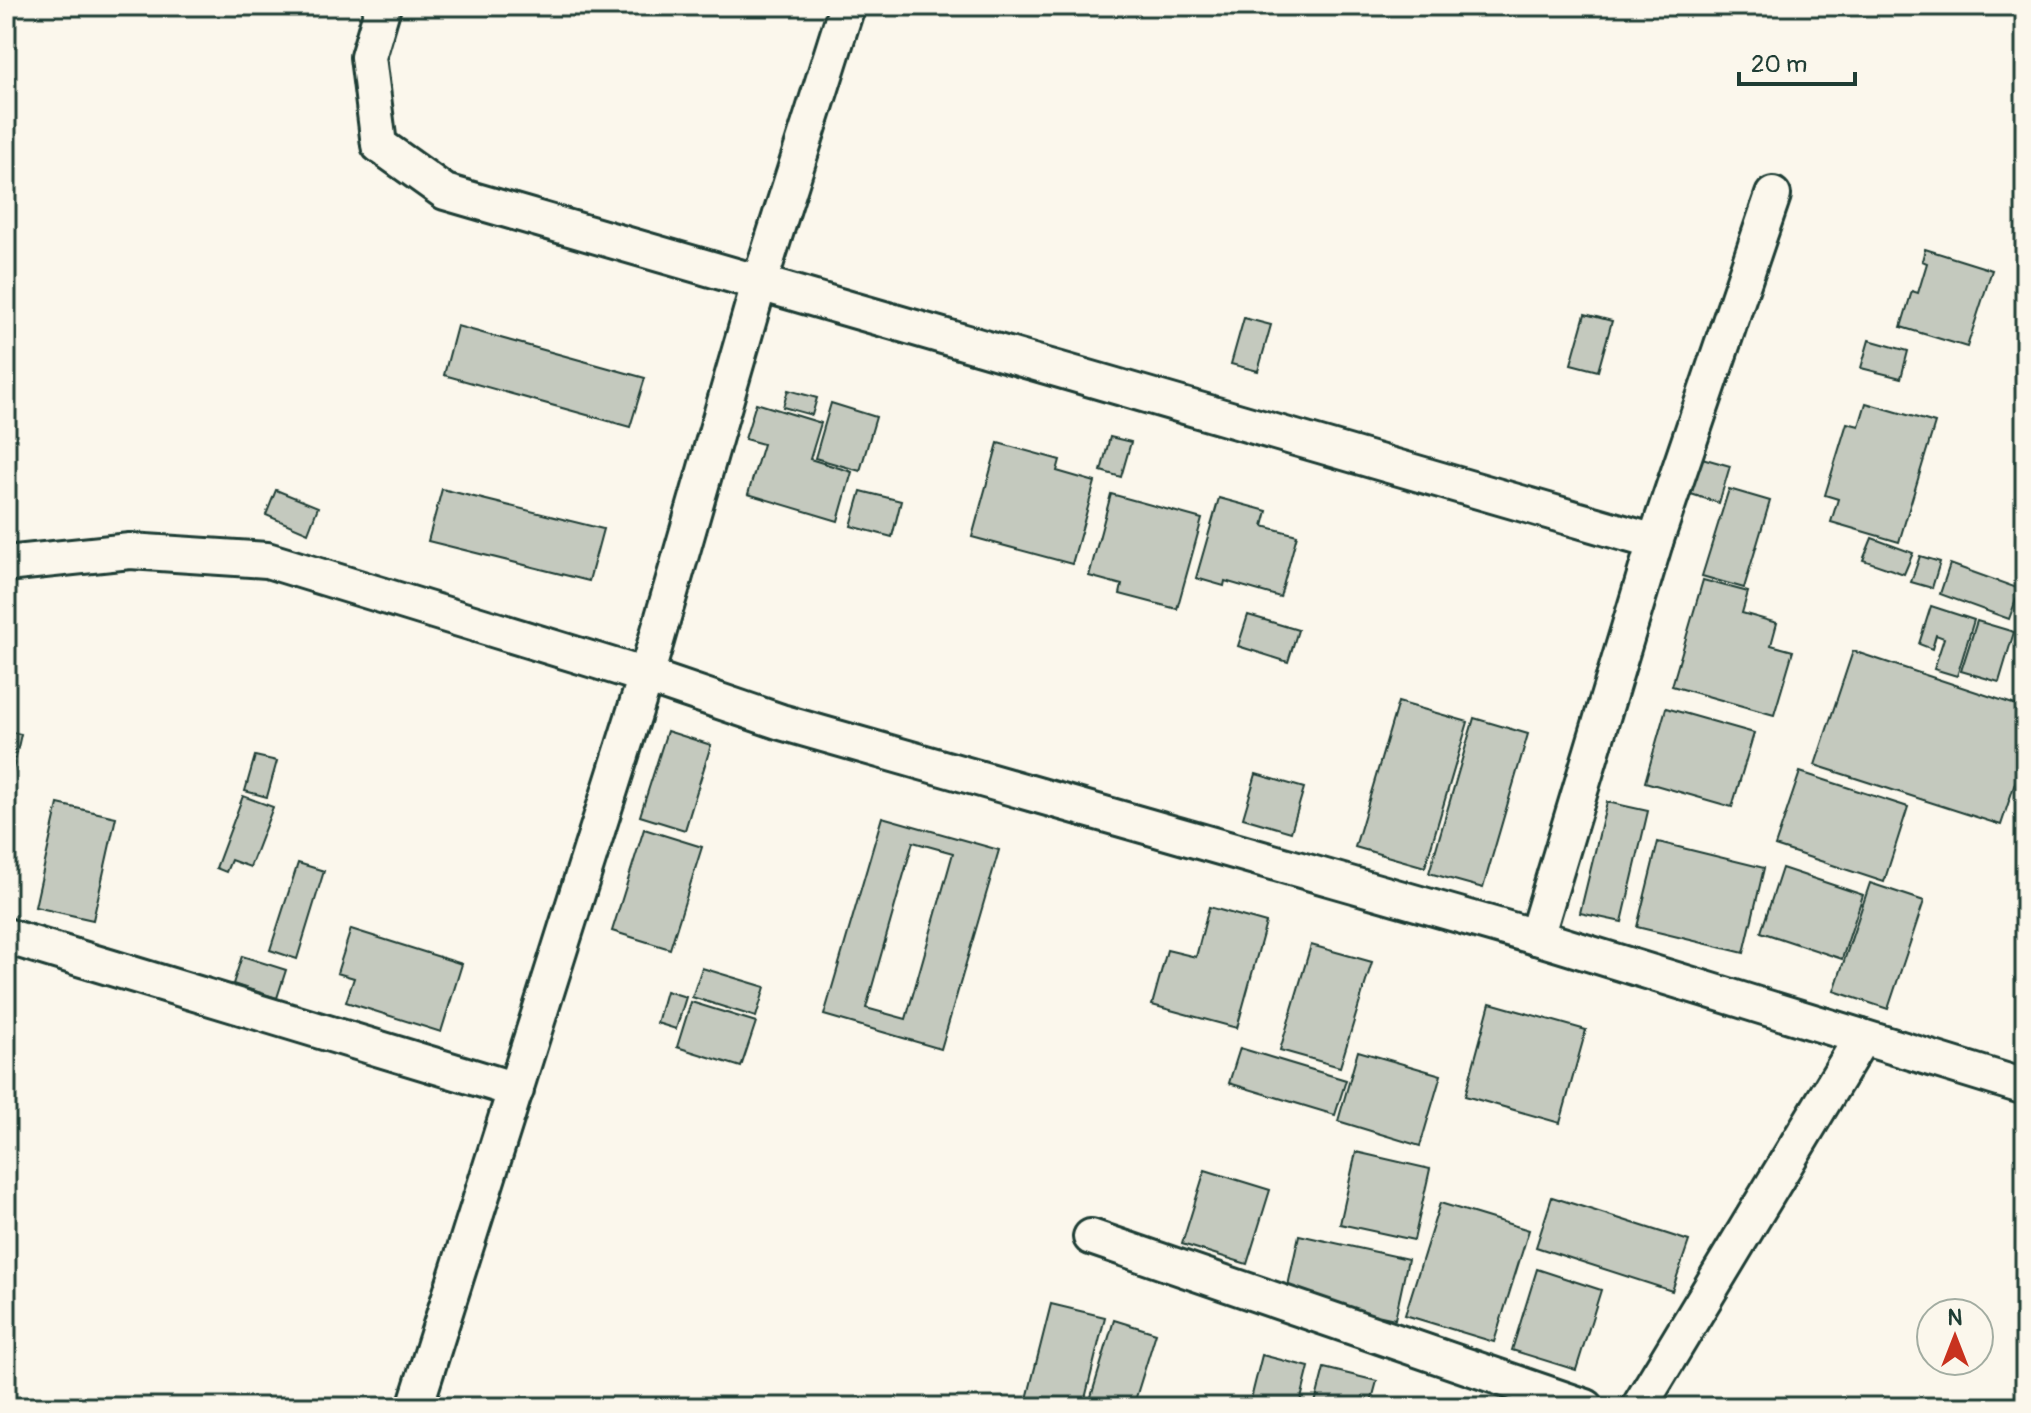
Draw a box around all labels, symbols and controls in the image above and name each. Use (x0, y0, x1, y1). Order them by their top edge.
scale bar (1739, 36, 1855, 86)
text: 20 m (1751, 50, 1807, 79)
north arrow (1915, 1297, 1995, 1377)
text: N (1948, 1304, 1963, 1332)

